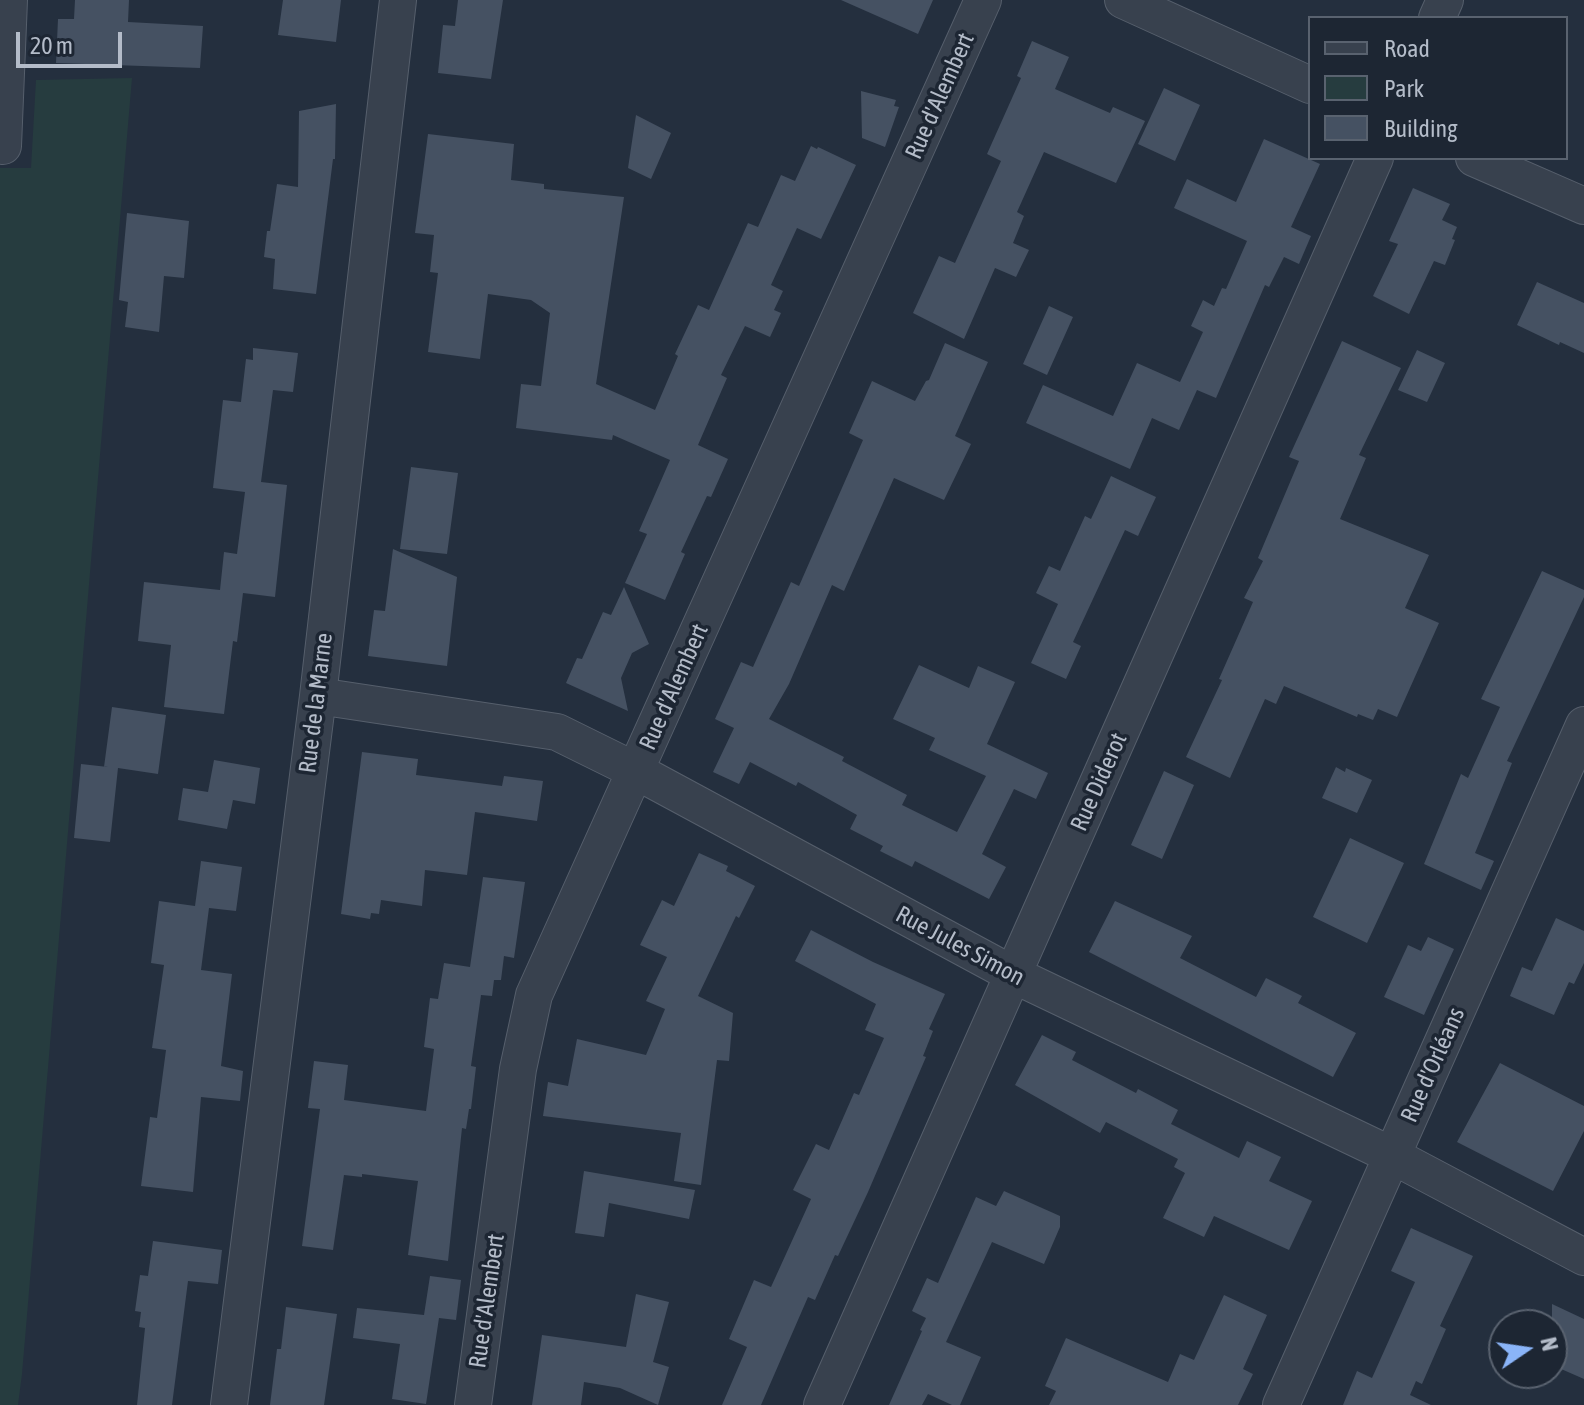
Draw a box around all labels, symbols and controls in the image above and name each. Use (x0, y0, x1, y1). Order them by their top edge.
scale bar (20, 16, 126, 66)
legend (1308, 16, 1568, 160)
street label: Rue d'Alembert (899, 28, 981, 164)
text: 20 m (30, 32, 73, 59)
text: Road (1384, 35, 1430, 62)
text: Park (1384, 75, 1424, 102)
text: Building (1384, 115, 1457, 142)
street label: Rue d'Alembert (633, 619, 715, 755)
street label: Rue de la Marne (293, 631, 339, 775)
street label: Rue Diderot (1065, 729, 1133, 835)
street label: Rue Jules Simon (891, 900, 1029, 992)
street label: Rue d'Orléans (1395, 1003, 1471, 1127)
street label: Rue d'Alembert (463, 1232, 511, 1370)
north arrow (1488, 1309, 1568, 1389)
text: N (1535, 1335, 1564, 1353)

